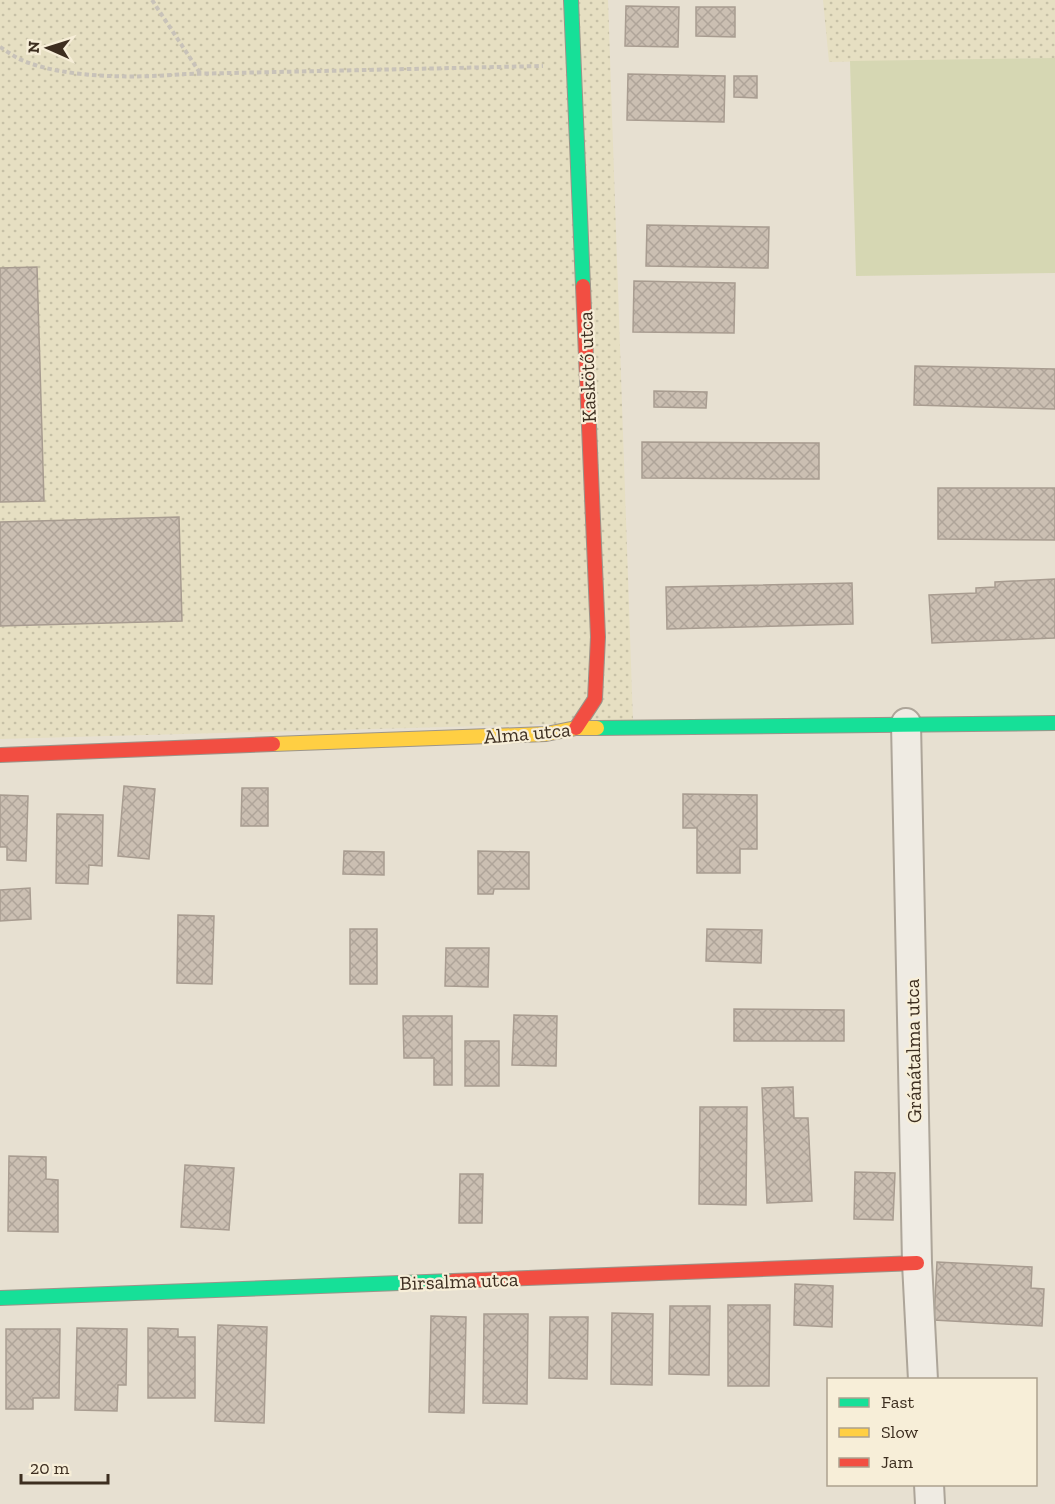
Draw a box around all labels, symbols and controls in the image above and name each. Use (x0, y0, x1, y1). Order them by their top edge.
north arrow (18, 18, 78, 78)
text: N (24, 41, 43, 54)
street label: Kaskötő utca (573, 311, 601, 423)
street label: Alma utca (482, 717, 572, 749)
street label: Gránátalma utca (900, 978, 926, 1123)
street label: Birsalma utca (399, 1267, 519, 1295)
legend (827, 1378, 1037, 1486)
text: Fast (881, 1391, 914, 1413)
text: Slow (881, 1421, 918, 1443)
scale bar (21, 1447, 108, 1485)
text: Jam (881, 1451, 913, 1473)
text: 20 m (30, 1457, 70, 1479)

